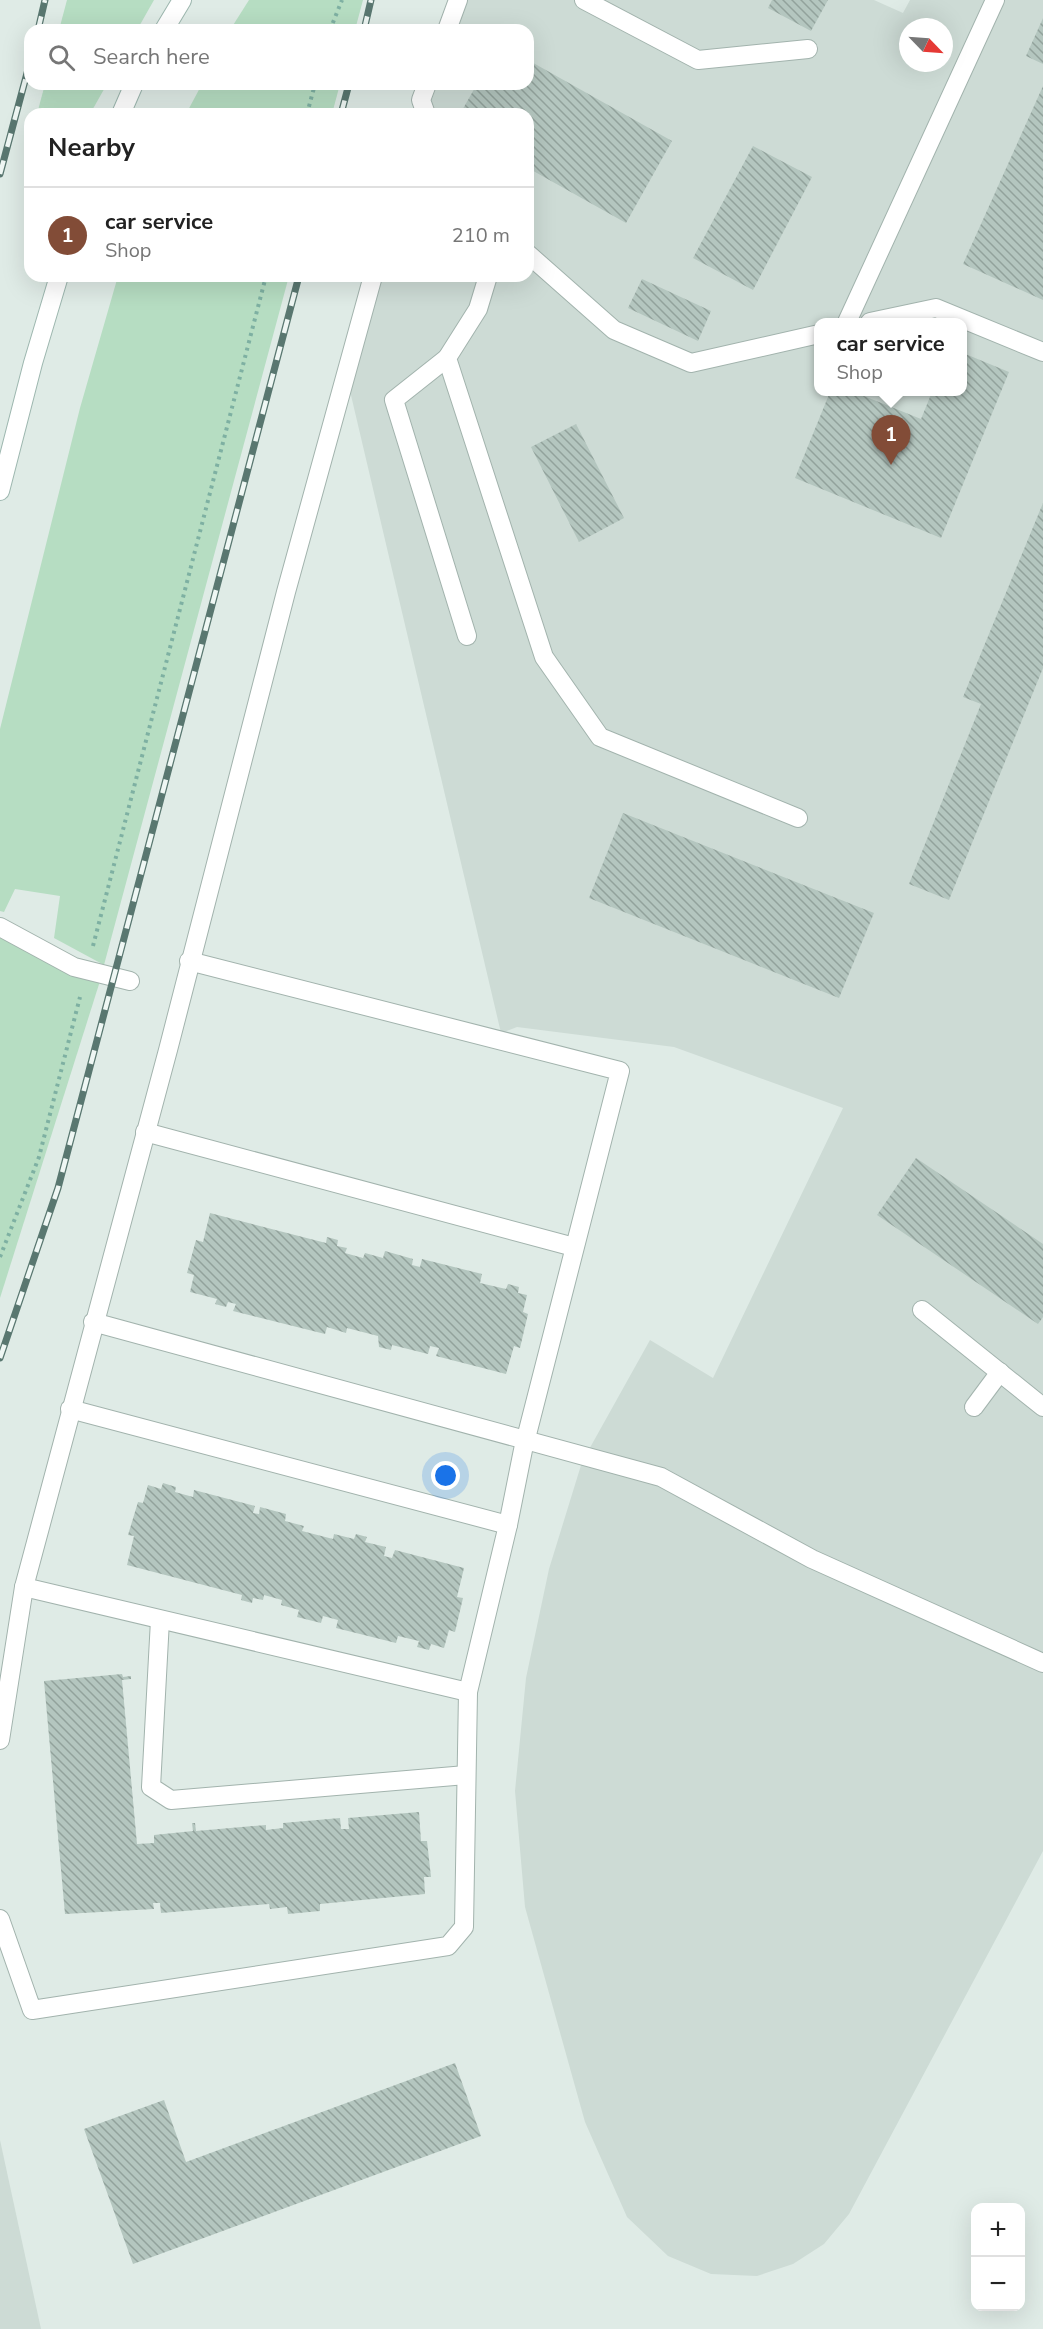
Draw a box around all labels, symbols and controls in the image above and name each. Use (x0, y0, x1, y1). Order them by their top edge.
north arrow (899, 18, 953, 72)
search box (24, 24, 534, 90)
icon: search (45, 41, 78, 74)
text: Search here (93, 42, 210, 72)
text: Nearby (48, 130, 135, 165)
text: car service (105, 207, 213, 237)
text: 1 (62, 222, 74, 249)
text: 210 m (452, 222, 510, 249)
text: Shop (105, 237, 151, 264)
popup (814, 318, 967, 396)
text: car service (836, 329, 945, 359)
text: Shop (836, 359, 883, 386)
pin: 1 (872, 416, 910, 465)
your location (431, 1461, 460, 1490)
map controls (971, 2203, 1025, 2311)
button: + (971, 2203, 1025, 2257)
button: − (971, 2257, 1025, 2311)

